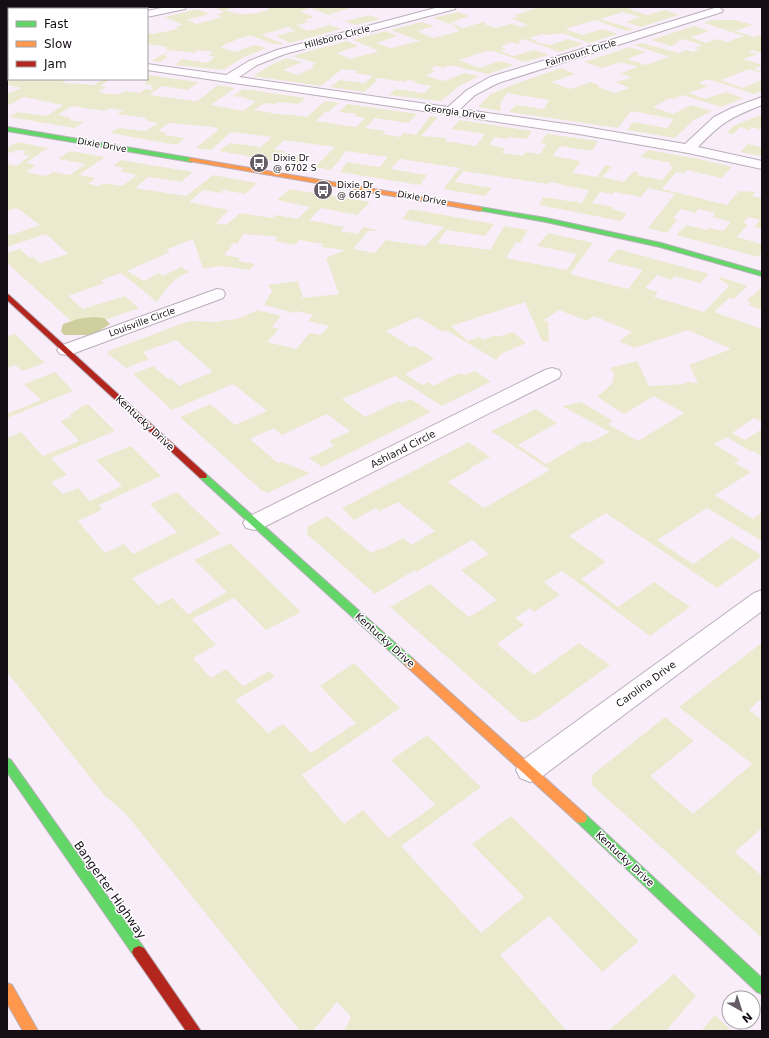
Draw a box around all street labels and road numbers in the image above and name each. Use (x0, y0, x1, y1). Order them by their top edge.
street label: Hillsboro Circle (303, 23, 371, 51)
street label: Fairmount Circle (545, 37, 618, 68)
street label: Georgia Drive (424, 103, 487, 121)
street label: Dixie Drive (77, 136, 128, 154)
street label: Dixie Drive (397, 189, 448, 207)
street label: Louisville Circle (108, 305, 177, 339)
street label: Kentucky Drive (114, 393, 176, 453)
street label: Ashland Circle (369, 428, 437, 470)
street label: Kentucky Drive (353, 611, 417, 669)
street label: Carolina Drive (614, 659, 678, 709)
street label: Kentucky Drive (594, 829, 656, 889)
street label: Bangerter Highway (71, 839, 149, 941)

